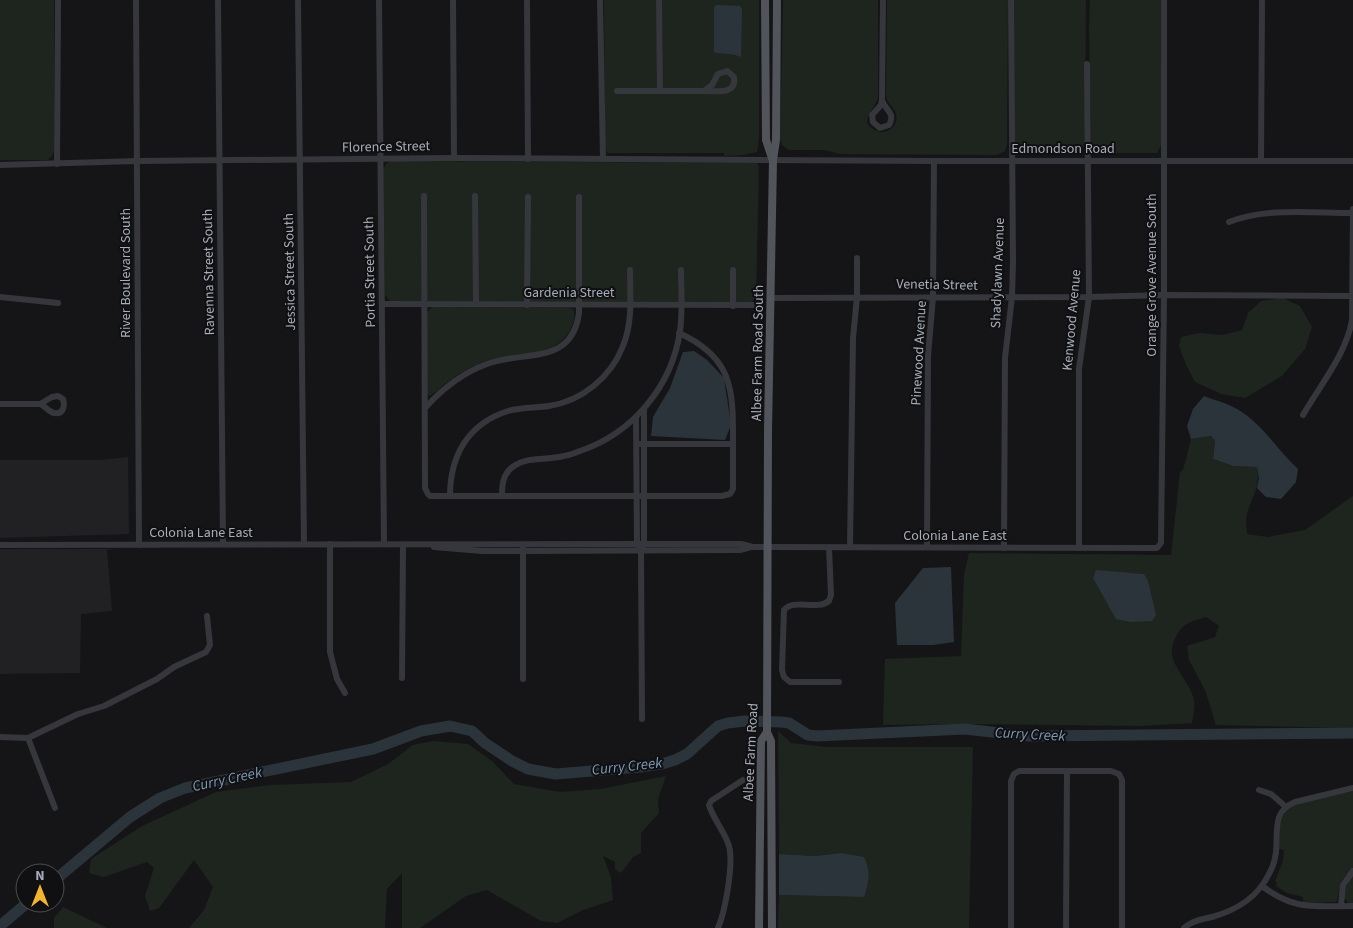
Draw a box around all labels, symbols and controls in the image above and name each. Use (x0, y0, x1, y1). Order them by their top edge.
street label: Florence Street (342, 136, 431, 158)
street label: Edmondson Road (1011, 139, 1115, 159)
street label: Orange Grove Avenue South (1142, 193, 1162, 357)
street label: River Boulevard South (116, 208, 136, 338)
street label: Ravenna Street South (198, 209, 220, 335)
street label: Jessica Street South (279, 213, 301, 331)
street label: Portia Street South (359, 216, 381, 328)
street label: Shadylawn Avenue (986, 217, 1010, 329)
street label: Kenwood Avenue (1058, 269, 1086, 372)
street label: Venetia Street (896, 274, 978, 296)
street label: Gardenia Street (523, 283, 615, 303)
street label: Albee Farm Road South (747, 285, 769, 421)
street label: Pinewood Avenue (906, 300, 932, 406)
street label: Colonia Lane East (149, 523, 253, 543)
street label: Colonia Lane East (903, 526, 1007, 546)
street label: Albee Farm Road (738, 702, 764, 802)
water label: Curry Creek (994, 722, 1067, 747)
water label: Curry Creek (591, 752, 664, 781)
water label: Curry Creek (190, 762, 265, 797)
north arrow (15, 863, 65, 913)
text: N (35, 866, 45, 886)

